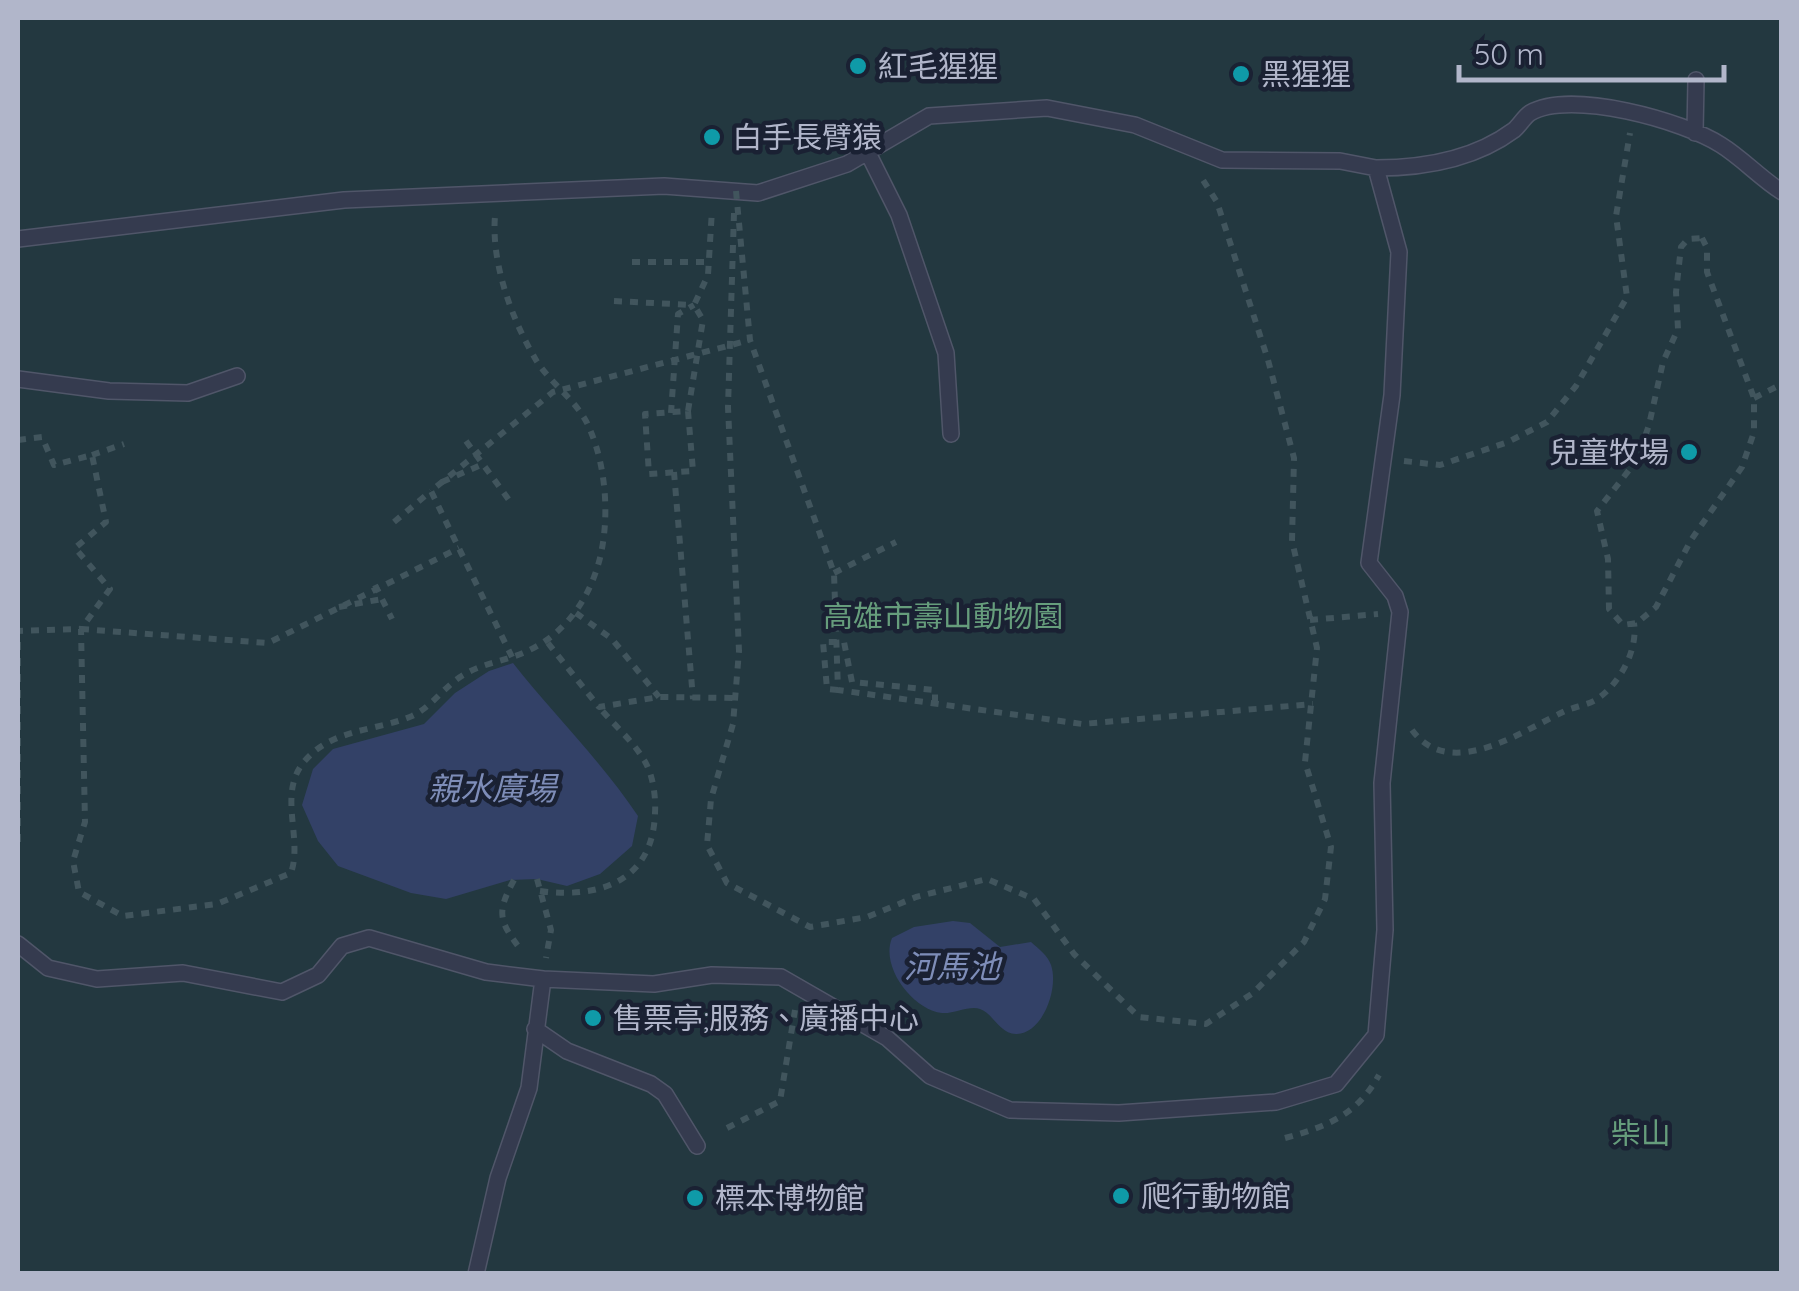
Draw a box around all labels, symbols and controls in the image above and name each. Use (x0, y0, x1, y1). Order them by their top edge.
scale bar (1459, 20, 1724, 82)
text: 50 m (1474, 35, 1544, 73)
place label: 紅毛猩猩 (878, 47, 998, 85)
marker: 紅毛猩猩 (847, 55, 869, 77)
place label: 黑猩猩 (1261, 55, 1351, 93)
marker: 黑猩猩 (1230, 63, 1252, 85)
place label: 白手長臂猿 (732, 118, 882, 156)
marker: 白手長臂猿 (701, 126, 723, 148)
place label: 兒童牧場 (1549, 433, 1669, 471)
marker: 兒童牧場 (1678, 441, 1700, 463)
park label: 高雄市壽山動物園 (823, 597, 1063, 635)
water label: 親水廣場 (428, 768, 559, 808)
water label: 河馬池 (904, 946, 1003, 986)
place label: 售票亭;服務、廣播中心 (613, 999, 919, 1037)
marker: 售票亭;服務、廣播中心 (582, 1007, 604, 1029)
park label: 柴山 (1611, 1114, 1671, 1152)
place label: 爬行動物館 (1141, 1177, 1291, 1215)
place label: 標本博物館 (715, 1179, 865, 1217)
marker: 爬行動物館 (1110, 1185, 1132, 1207)
marker: 標本博物館 (684, 1187, 706, 1209)

